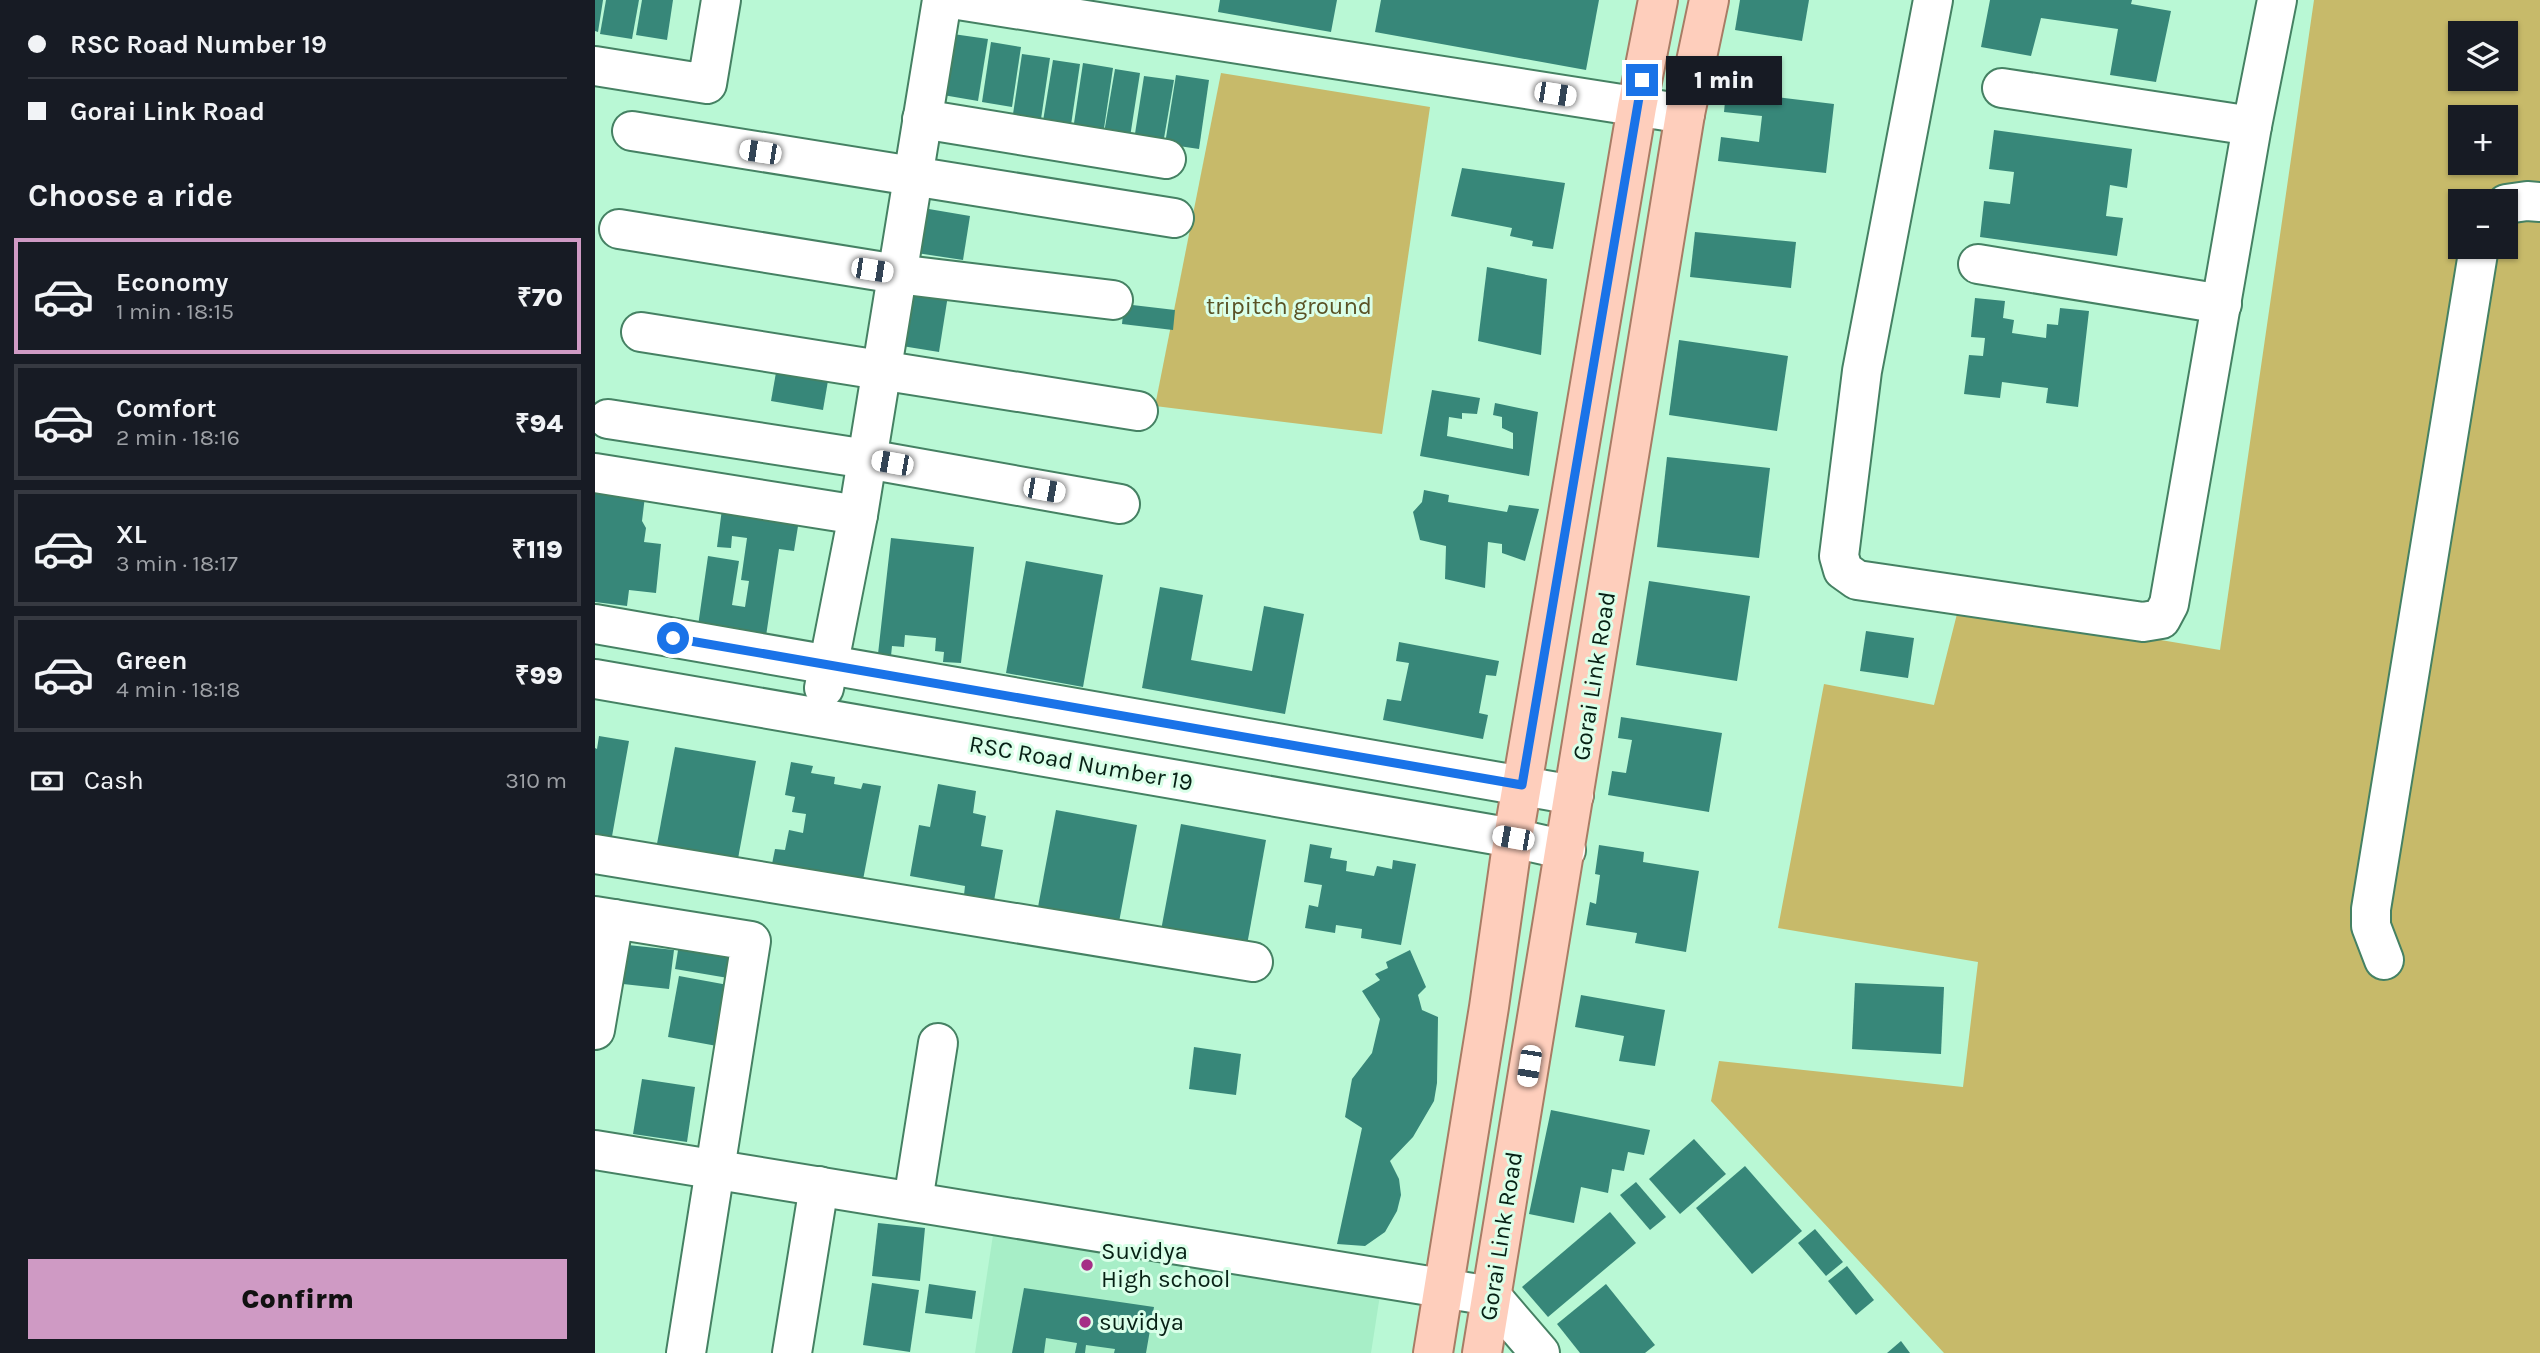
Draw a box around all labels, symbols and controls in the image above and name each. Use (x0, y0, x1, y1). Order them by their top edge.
map controls (2448, 21, 2518, 259)
button: layers (2448, 21, 2518, 91)
text: RSC Road Number 19 (70, 29, 327, 60)
callout: 1 min (1667, 56, 1782, 104)
route end (1626, 64, 1658, 96)
text: 1 min (1694, 67, 1754, 94)
car (1533, 80, 1578, 108)
text: Gorai Link Road (70, 96, 265, 127)
button: + (2448, 105, 2518, 175)
car (738, 138, 783, 166)
text: Choose a ride (28, 177, 233, 214)
button: − (2448, 189, 2518, 259)
car (850, 256, 895, 284)
icon: car (32, 265, 95, 328)
text: Economy (116, 267, 228, 298)
text: ₹70 (517, 282, 563, 313)
park label: tripitch ground (1206, 292, 1372, 320)
text: 1 min · 18:15 (116, 298, 234, 325)
icon: car (32, 391, 95, 454)
text: Comfort (116, 393, 217, 424)
text: ₹94 (515, 408, 563, 439)
text: 2 min · 18:16 (116, 424, 240, 451)
car (870, 449, 915, 477)
car (1022, 476, 1067, 504)
icon: car (32, 517, 95, 580)
text: XL (116, 519, 147, 550)
text: ₹119 (511, 534, 563, 565)
text: 3 min · 18:17 (116, 550, 238, 577)
street label: Gorai Link Road (1567, 590, 1621, 762)
route start (657, 622, 689, 654)
icon: car (32, 643, 95, 706)
text: Green (116, 645, 188, 676)
text: ₹99 (515, 660, 563, 691)
text: 4 min · 18:18 (116, 676, 240, 703)
street label: RSC Road Number 19 (967, 730, 1195, 796)
icon: cash (28, 762, 66, 800)
text: Cash (84, 765, 144, 796)
text: 310 m (505, 767, 567, 794)
car (1491, 824, 1536, 852)
car (1516, 1044, 1543, 1088)
street label: Gorai Link Road (1474, 1150, 1528, 1322)
place label: Suvidya High school (1101, 1237, 1230, 1293)
marker: Suvidya High school (1079, 1257, 1095, 1273)
button: Confirm (28, 1259, 567, 1339)
place label: suvidya (1099, 1308, 1184, 1336)
marker: suvidya (1077, 1314, 1093, 1330)

